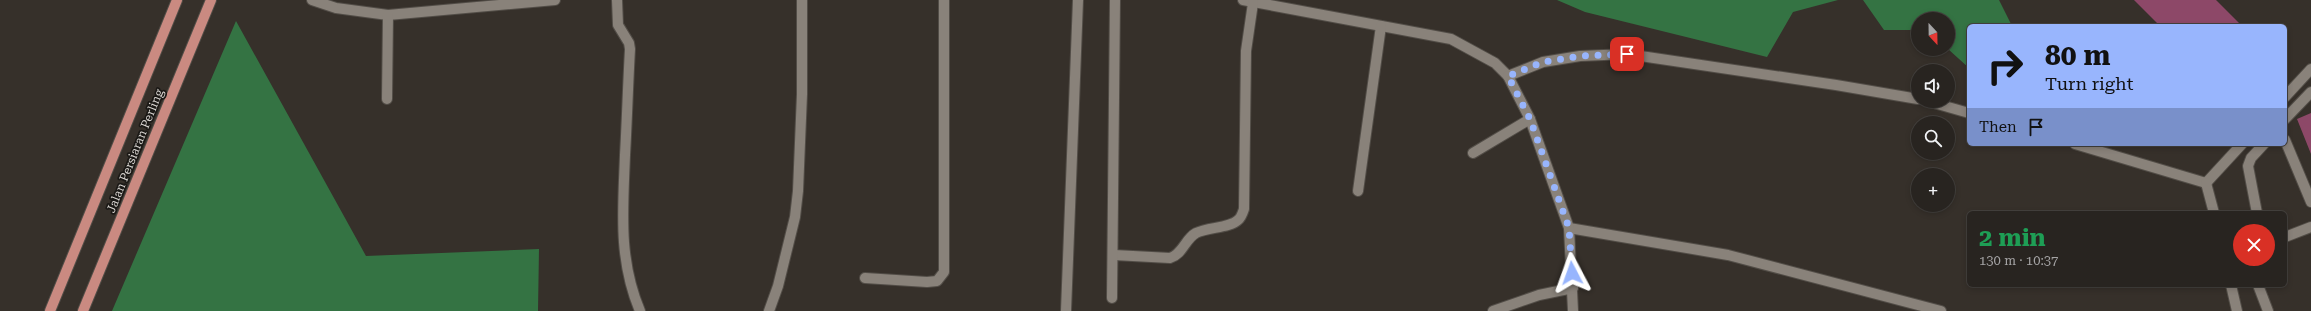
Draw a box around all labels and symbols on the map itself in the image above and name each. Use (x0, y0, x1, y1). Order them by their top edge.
north arrow (1911, 12, 1955, 56)
pin (1610, 37, 1644, 71)
street label: Jalan Persiaran Perling (104, 87, 166, 215)
position arrow (1551, 252, 1593, 294)

